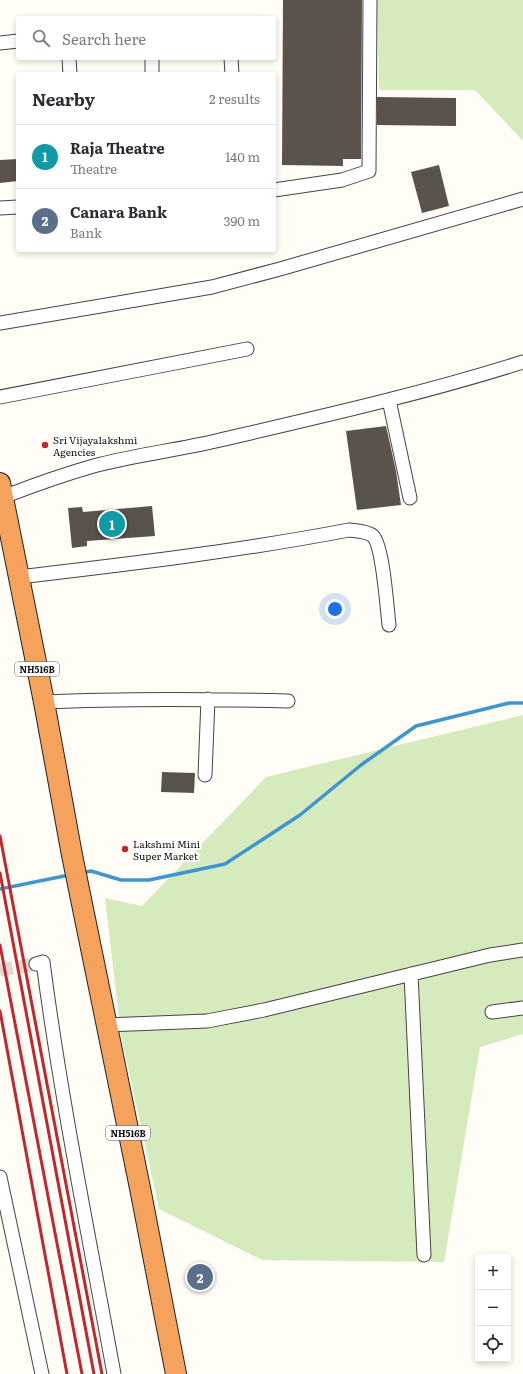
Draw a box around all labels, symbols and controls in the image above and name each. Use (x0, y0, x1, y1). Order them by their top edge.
search box (16, 16, 276, 60)
icon: search (30, 27, 52, 49)
text: Search here (62, 27, 146, 50)
text: Nearby (32, 86, 95, 111)
text: 2 results (209, 89, 260, 108)
text: Raja Theatre (70, 136, 165, 159)
text: 1 (42, 147, 48, 166)
text: 140 m (225, 147, 260, 166)
text: Theatre (70, 159, 117, 178)
text: Canara Bank (70, 200, 167, 223)
text: 2 (42, 211, 48, 230)
text: 390 m (223, 211, 260, 230)
text: Bank (70, 223, 102, 242)
place label: Sri Vijayalakshmi Agencies (53, 432, 138, 459)
marker: Sri Vijayalakshmi Agencies (40, 440, 50, 450)
pin: 1 (99, 509, 125, 539)
your location (325, 599, 345, 619)
road number: NH516B (15, 662, 59, 676)
place label: Lakshmi Mini Super Market (133, 836, 201, 863)
marker: Lakshmi Mini Super Market (120, 844, 130, 854)
road number: NH516B (106, 1126, 150, 1140)
map controls (475, 1254, 511, 1362)
button: + (475, 1254, 511, 1290)
pin: 2 (187, 1262, 213, 1292)
button: − (475, 1290, 511, 1326)
button: locate (475, 1326, 511, 1362)

